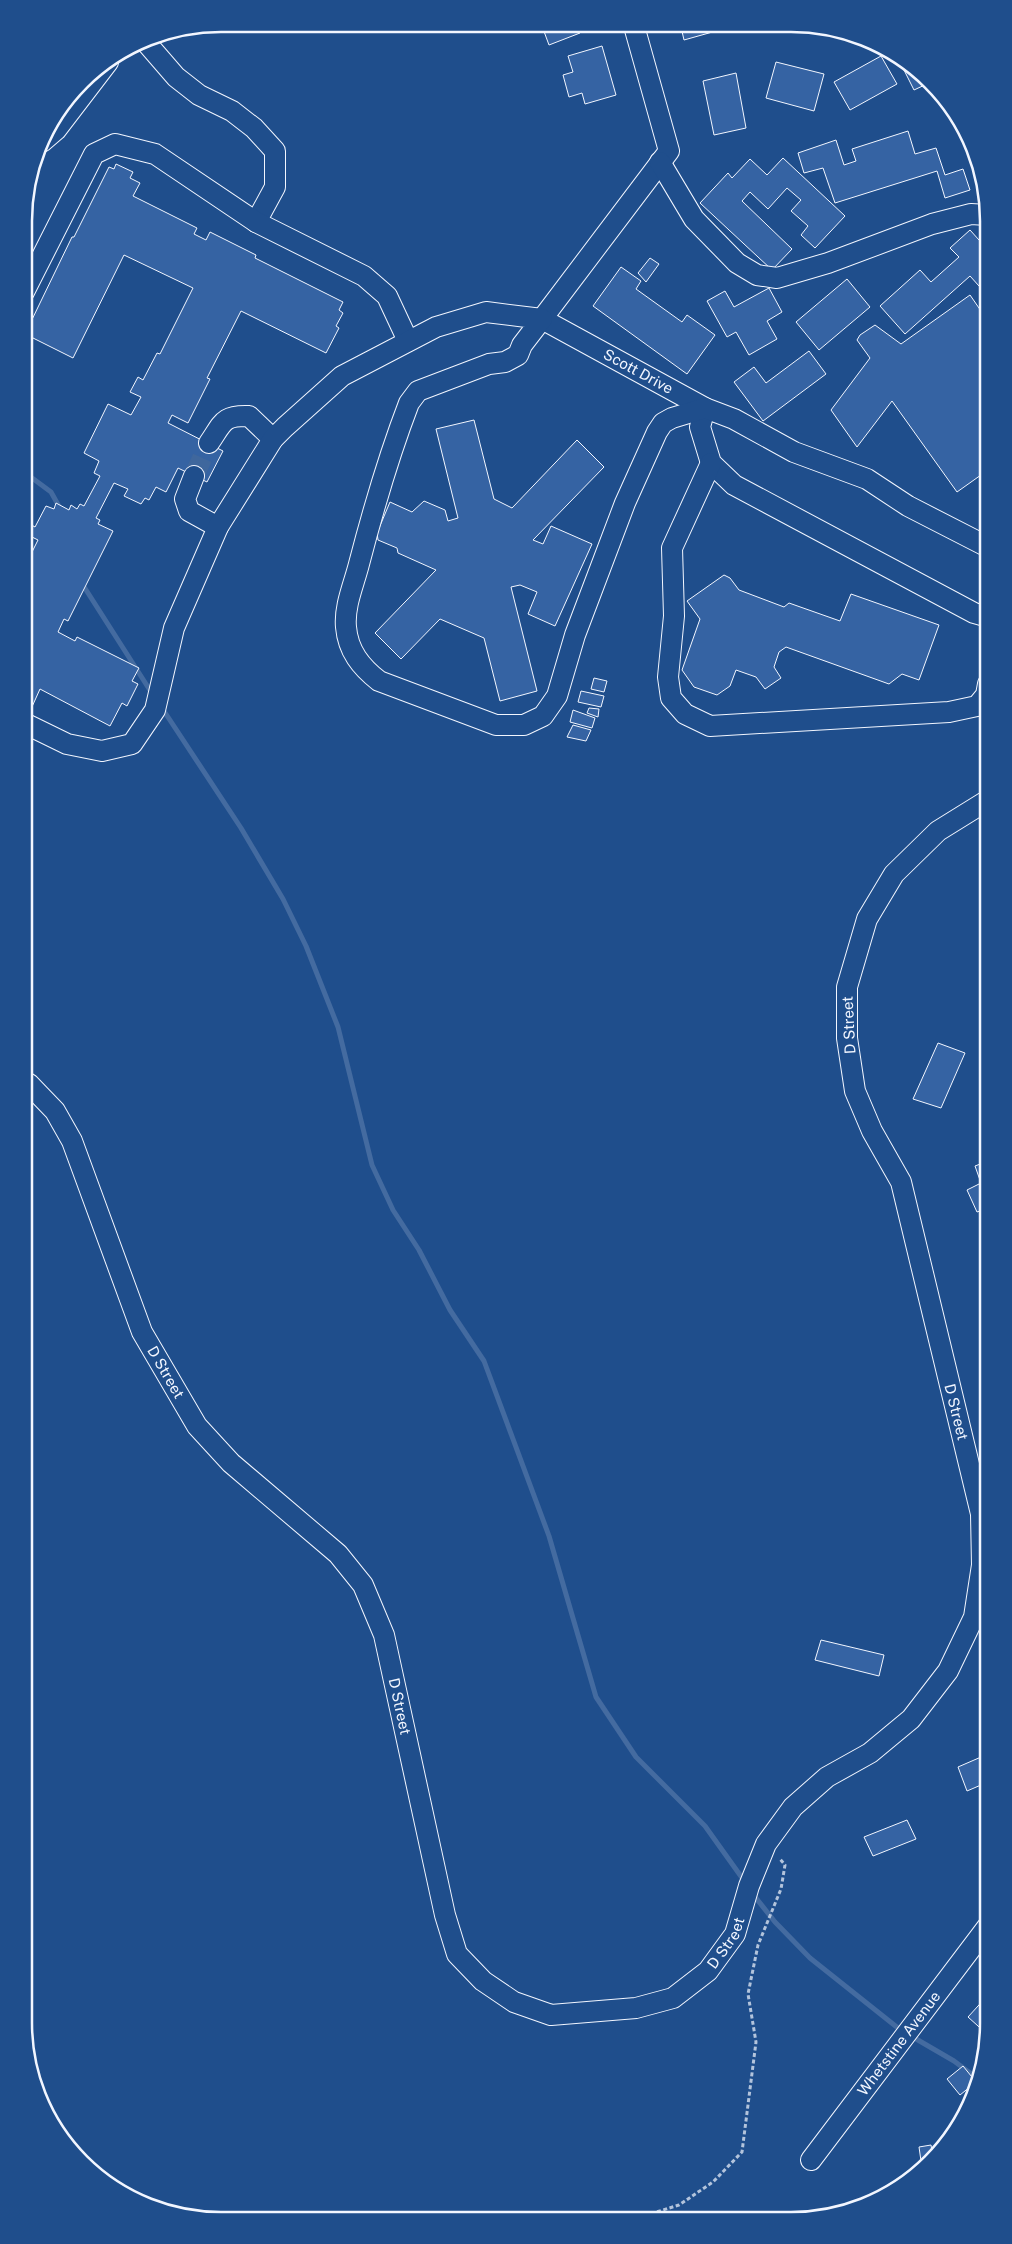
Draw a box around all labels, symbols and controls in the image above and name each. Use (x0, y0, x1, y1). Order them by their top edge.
street label: Scott Drive (601, 345, 676, 397)
street label: D Street (838, 996, 859, 1054)
street label: D Street (144, 1343, 188, 1402)
street label: D Street (941, 1382, 972, 1442)
street label: D Street (386, 1676, 415, 1737)
street label: D Street (704, 1915, 747, 1972)
street label: Whetstine Avenue (854, 1988, 944, 2099)

